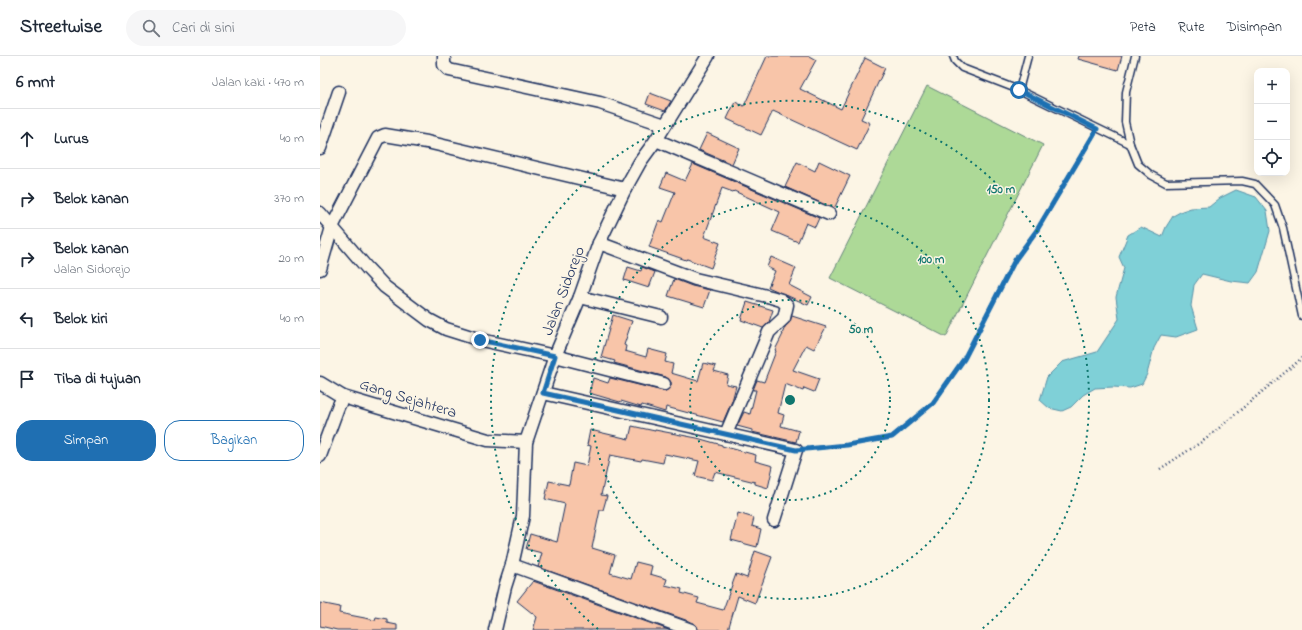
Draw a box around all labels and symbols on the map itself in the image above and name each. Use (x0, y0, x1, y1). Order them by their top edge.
route start (1010, 81, 1028, 99)
text: 150 m (987, 181, 1016, 199)
street label: Jalan Sidorejo (536, 243, 592, 339)
text: 100 m (918, 251, 945, 269)
text: 50 m (849, 321, 874, 339)
route end (471, 331, 489, 349)
street label: Gang Sejahtera (356, 373, 460, 425)
centre of rings (783, 393, 797, 407)

